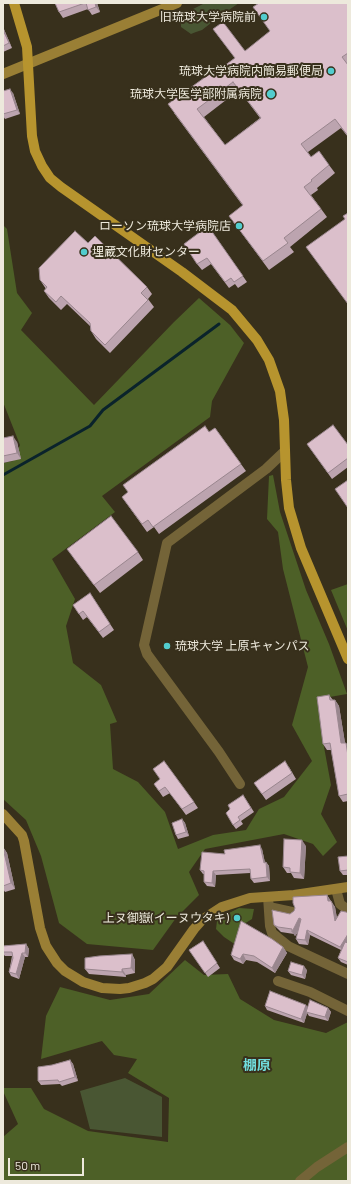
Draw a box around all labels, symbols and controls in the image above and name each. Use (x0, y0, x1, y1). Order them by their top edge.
place label: 旧琉球大学病院前 (160, 10, 256, 24)
marker: 旧琉球大学病院前 (259, 12, 269, 22)
place label: 琉球大学病院内簡易郵便局 (179, 64, 323, 78)
marker: 琉球大学病院内簡易郵便局 (326, 66, 336, 76)
place label: 琉球大学医学部附属病院 (130, 87, 262, 101)
marker: 琉球大学医学部附属病院 (265, 88, 277, 100)
place label: ローソン琉球大学病院店 (99, 219, 231, 233)
marker: ローソン琉球大学病院店 (234, 221, 244, 231)
place label: 埋蔵文化財センター (92, 245, 200, 259)
marker: 埋蔵文化財センター (79, 247, 89, 257)
place label: 琉球大学 上原キャンパス (175, 639, 309, 653)
marker: 琉球大学 上原キャンパス (162, 641, 172, 651)
place label: 上ヌ御嶽(イーヌウタキ) (103, 911, 229, 925)
marker: 上ヌ御嶽(イーヌウタキ) (232, 913, 242, 923)
district label: 棚原 (243, 1057, 271, 1073)
scale bar (10, 1150, 86, 1176)
text: 50 m (15, 1158, 40, 1172)

